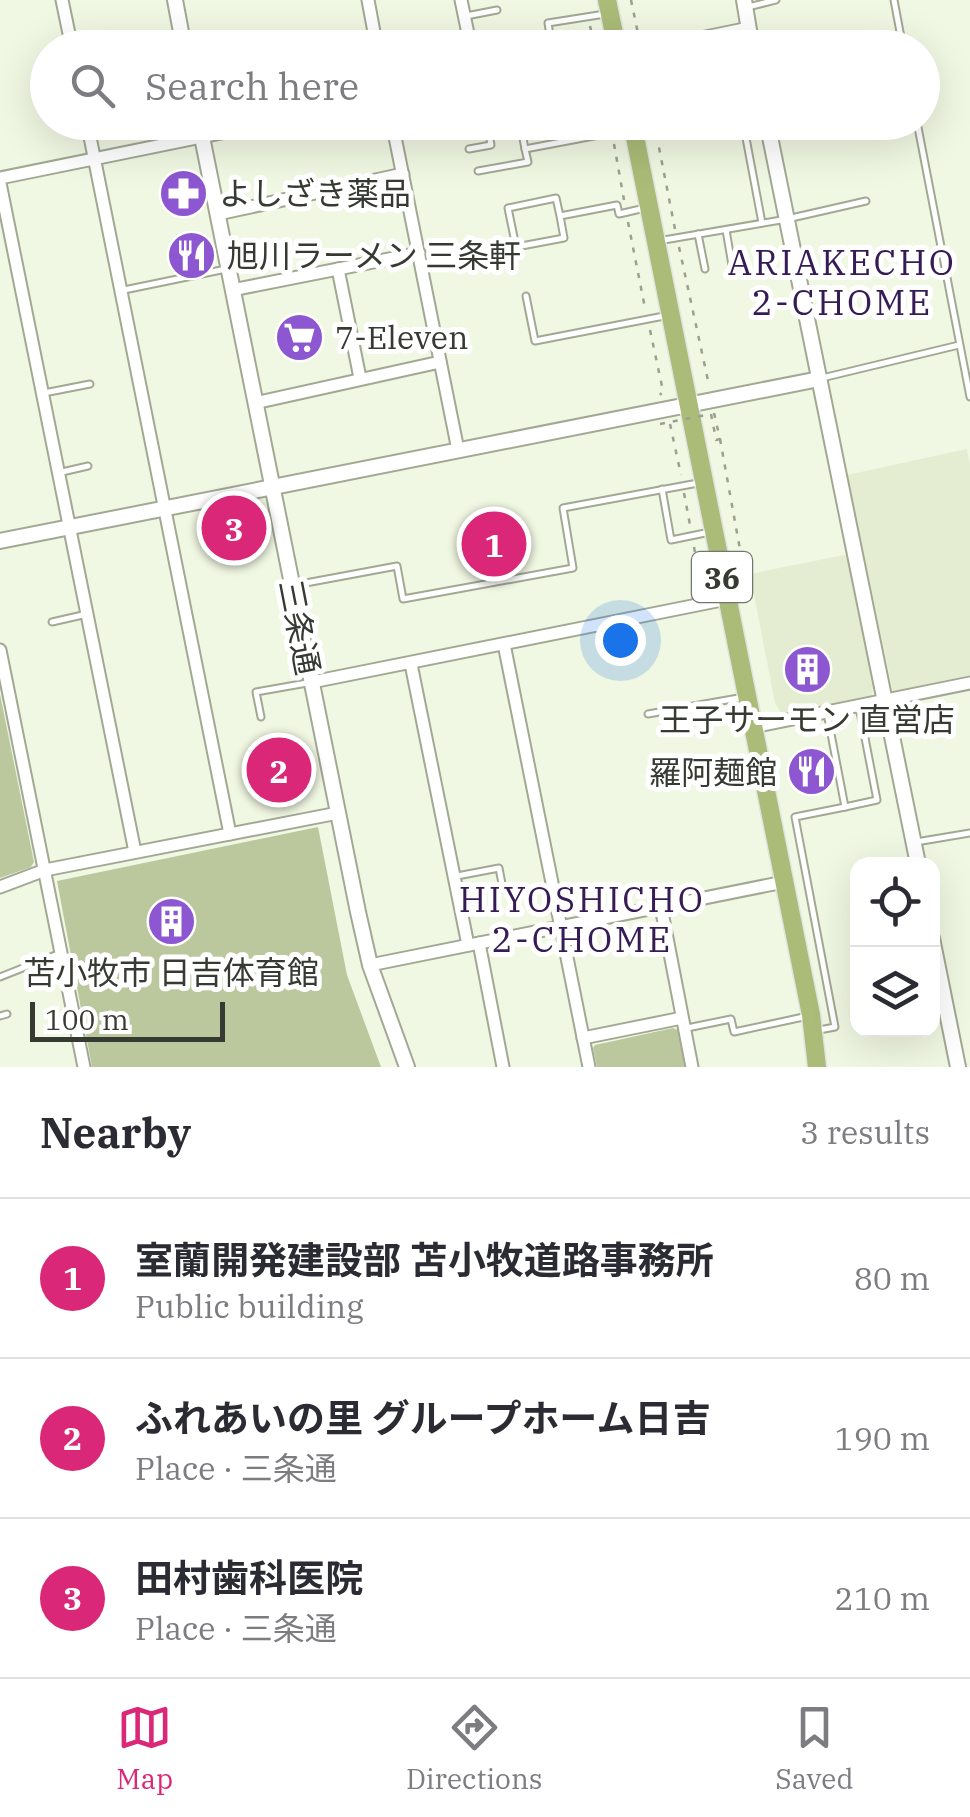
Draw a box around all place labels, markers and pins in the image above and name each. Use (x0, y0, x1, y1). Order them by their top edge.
pharmacy icon: よしざき薬品 (158, 167, 210, 219)
place label: よしざき薬品 (219, 172, 411, 214)
restaurant icon: 旭川ラーメン 三条軒 (166, 229, 218, 281)
place label: 旭川ラーメン 三条軒 (227, 234, 521, 276)
supermarket icon: 7-Eleven (274, 311, 326, 363)
place label: 7-Eleven (335, 316, 468, 358)
pin: 3 (202, 490, 266, 566)
pin: 1 (462, 506, 526, 582)
building icon: 王子サーモン 直営店 (781, 643, 833, 695)
place label: 王子サーモン 直営店 (659, 698, 955, 740)
pin: 2 (246, 732, 312, 808)
restaurant icon: 羅阿麺館 (786, 746, 838, 798)
place label: 羅阿麺館 (649, 751, 777, 793)
building icon: 苫小牧市 日吉体育館 (145, 896, 197, 948)
place label: 苫小牧市 日吉体育館 (23, 951, 319, 993)

